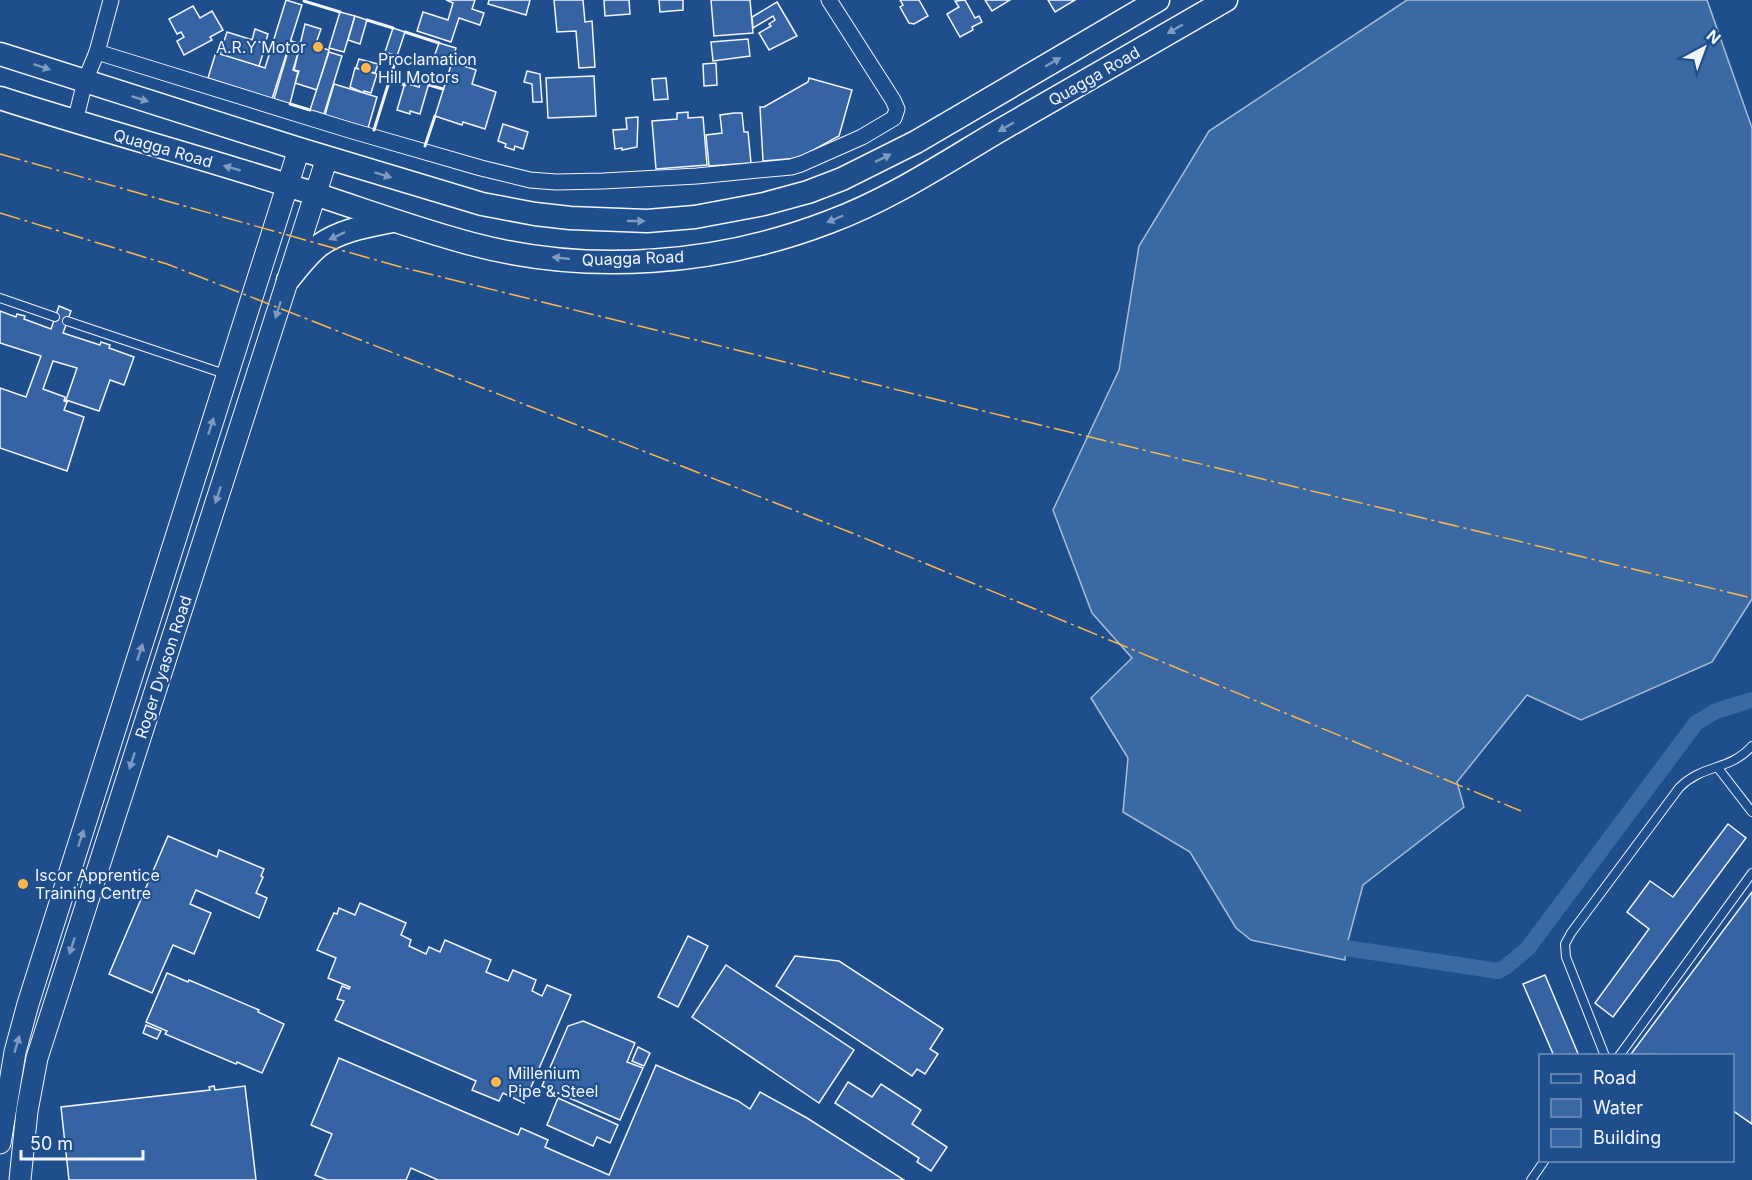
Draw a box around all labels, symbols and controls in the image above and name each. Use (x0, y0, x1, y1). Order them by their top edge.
north arrow (1674, 18, 1734, 78)
one-way arrow (1167, 24, 1183, 35)
text: N (1703, 25, 1725, 48)
place label: A.R.Y Motor (216, 37, 306, 57)
marker: A.R.Y Motor (311, 40, 325, 54)
street label: Quagga Road (1045, 42, 1143, 110)
place label: Proclamation Hill Motors (378, 49, 477, 87)
one-way arrow (1045, 57, 1062, 67)
marker: Proclamation Hill Motors (359, 61, 373, 75)
one-way arrow (33, 63, 51, 73)
one-way arrow (131, 94, 149, 104)
one-way arrow (997, 122, 1014, 132)
street label: Quagga Road (111, 124, 215, 172)
one-way arrow (875, 153, 892, 163)
one-way arrow (223, 163, 241, 173)
one-way arrow (374, 171, 392, 180)
one-way arrow (826, 215, 843, 224)
one-way arrow (626, 216, 645, 226)
one-way arrow (329, 231, 346, 240)
street label: Quagga Road (581, 246, 685, 270)
one-way arrow (552, 253, 571, 263)
one-way arrow (273, 301, 282, 319)
one-way arrow (207, 417, 217, 435)
one-way arrow (213, 486, 222, 504)
street label: Roger Dyason Road (130, 593, 196, 741)
one-way arrow (136, 643, 145, 661)
one-way arrow (127, 752, 137, 770)
one-way arrow (77, 829, 86, 847)
place label: Iscor Apprentice Training Centre (35, 865, 160, 903)
marker: Iscor Apprentice Training Centre (16, 877, 30, 891)
one-way arrow (67, 937, 77, 955)
one-way arrow (13, 1035, 22, 1053)
legend (1539, 1054, 1734, 1162)
place label: Millenium Pipe & Steel (508, 1063, 598, 1101)
text: Road (1593, 1067, 1636, 1088)
marker: Millenium Pipe & Steel (489, 1075, 503, 1089)
text: Water (1593, 1097, 1643, 1118)
scale bar (21, 1123, 142, 1161)
text: Building (1593, 1127, 1661, 1148)
text: 50 m (30, 1133, 73, 1154)

